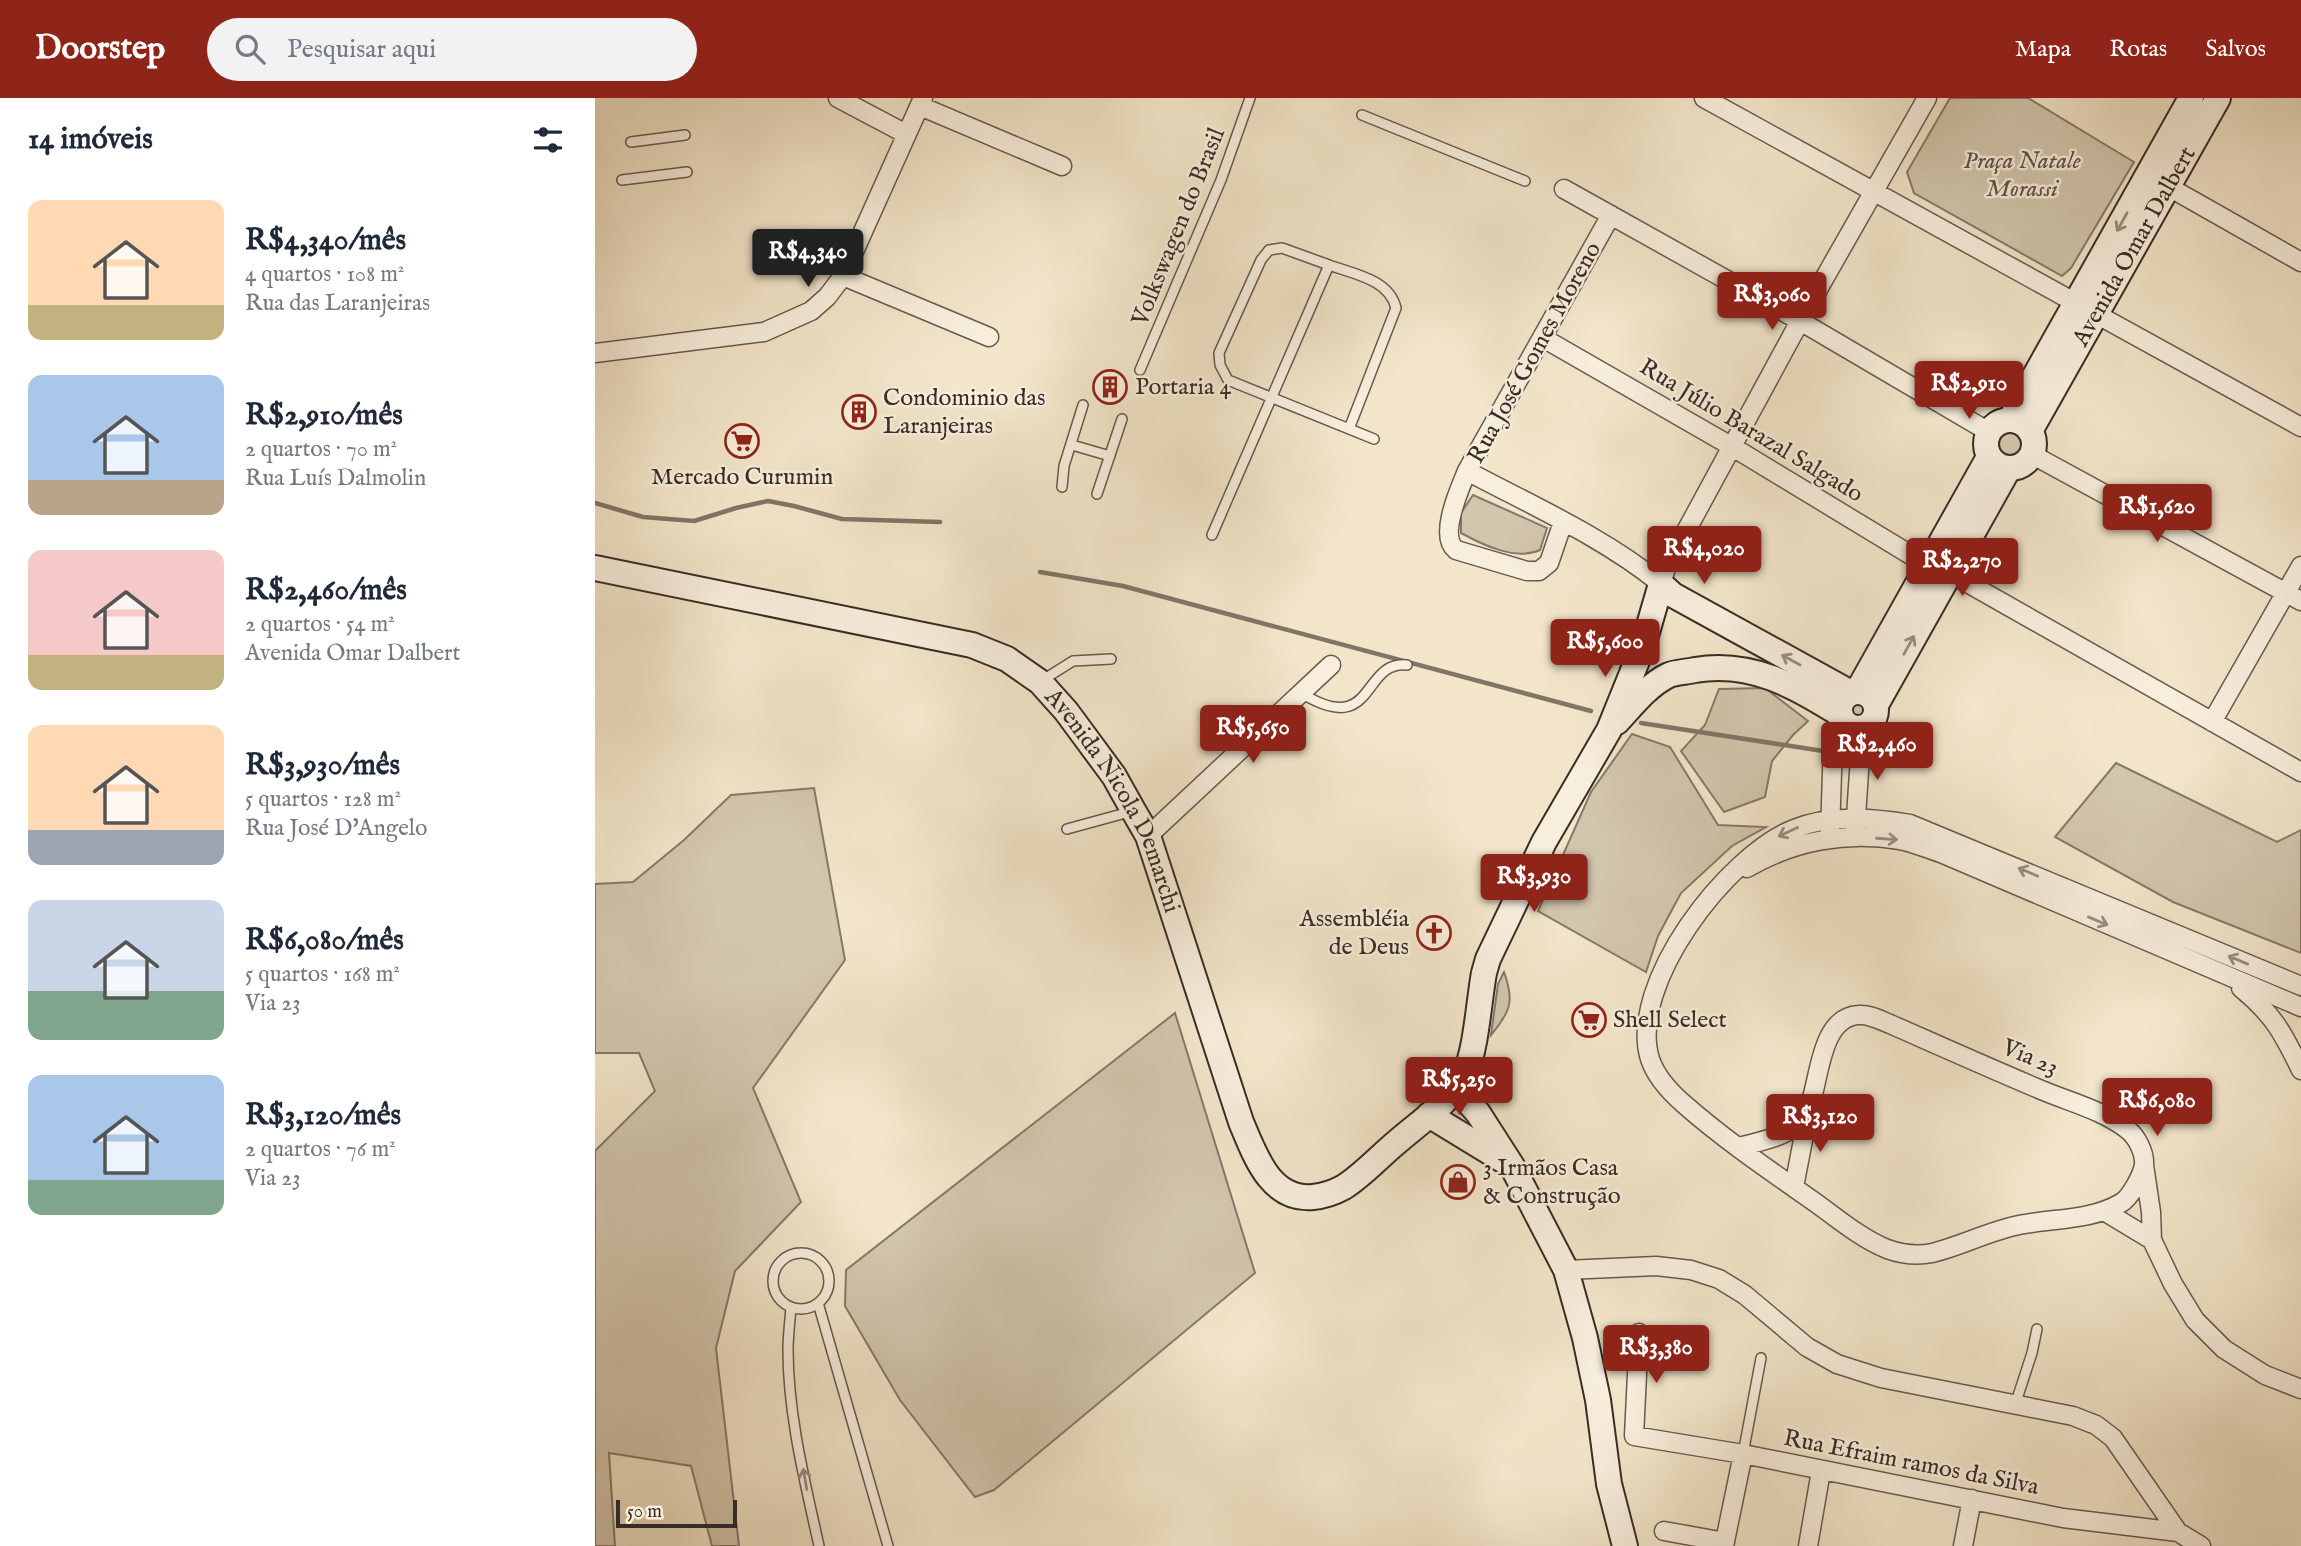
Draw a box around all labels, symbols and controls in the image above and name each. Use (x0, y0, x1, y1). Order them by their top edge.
search box (207, 18, 697, 81)
text: Doorstep (35, 28, 165, 70)
icon: search (231, 30, 269, 68)
text: Pesquisar aqui (287, 33, 436, 66)
text: Mapa (2015, 34, 2071, 65)
text: Rotas (2109, 34, 2167, 65)
text: Salvos (2205, 34, 2266, 65)
text: 14 imóveis (28, 121, 153, 159)
icon: filters (529, 121, 567, 159)
street label: Volkswagen do Brasil (1125, 123, 1233, 331)
street label: Avenida Omar Dalbert (2065, 141, 2203, 353)
park label: Praça Natale Morassi (1963, 146, 2081, 205)
one-way arrow (2115, 211, 2129, 231)
text: R$4,340/mês (245, 222, 406, 260)
icon: home (84, 228, 168, 312)
pin: R$4,340 (743, 230, 873, 289)
text: R$4,340 (768, 237, 848, 266)
street label: Rua José Gomes Moreno (1461, 237, 1609, 469)
text: 4 quartos · 108 m² (245, 260, 404, 289)
pin: R$3,060 (1707, 272, 1837, 332)
text: R$3,060 (1733, 280, 1811, 309)
text: Rua das Laranjeiras (245, 289, 430, 318)
street label: Rua Júlio Barazal Salgado (1633, 352, 1869, 510)
pin: R$2,910 (1904, 362, 2034, 421)
building icon: Portaria 4 (1091, 368, 1129, 406)
text: R$2,910 (1931, 369, 2007, 398)
place label: Portaria 4 (1135, 372, 1232, 403)
place label: Condominio das Laranjeiras (883, 383, 1045, 442)
building icon: Condominio das Laranjeiras (840, 393, 878, 431)
text: R$2,910/mês (245, 397, 403, 435)
icon: home (84, 403, 168, 487)
supermarket icon: Mercado Curumin (723, 422, 761, 460)
text: 2 quartos · 70 m² (245, 435, 397, 464)
place label: Mercado Curumin (651, 462, 833, 493)
text: Rua Luís Dalmolin (245, 464, 426, 493)
pin: R$1,620 (2092, 484, 2222, 544)
text: R$1,620 (2119, 492, 2195, 521)
pin: R$4,020 (1639, 526, 1769, 586)
text: R$4,020 (1663, 534, 1745, 563)
pin: R$2,270 (1897, 538, 2027, 598)
text: R$2,270 (1922, 546, 2002, 575)
text: R$2,460/mês (245, 572, 407, 610)
icon: home (84, 578, 168, 662)
text: 2 quartos · 54 m² (245, 610, 395, 639)
pin: R$5,600 (1540, 620, 1670, 679)
text: R$5,600 (1567, 627, 1643, 656)
one-way arrow (1902, 636, 1916, 656)
text: Avenida Omar Dalbert (245, 639, 460, 668)
one-way arrow (1782, 653, 1802, 667)
street label: Avenida Nicola Demarchi (1037, 681, 1187, 917)
pin: R$5,650 (1188, 706, 1318, 765)
text: R$5,650 (1216, 713, 1290, 742)
pin: R$2,460 (1812, 722, 1942, 782)
text: R$2,460 (1837, 730, 1917, 759)
text: R$3,930/mês (245, 747, 400, 785)
icon: home (84, 753, 168, 837)
text: 5 quartos · 128 m² (245, 785, 401, 814)
text: Rua José D'Angelo (245, 814, 427, 843)
one-way arrow (1778, 826, 1799, 839)
one-way arrow (1875, 833, 1897, 846)
pin: R$3,930 (1469, 854, 1599, 914)
text: R$3,930 (1497, 862, 1571, 891)
one-way arrow (2018, 865, 2040, 878)
place label: Assembléia de Deus (1298, 904, 1410, 963)
church icon: Assembléia de Deus (1415, 914, 1453, 952)
one-way arrow (2087, 915, 2108, 928)
text: R$6,080/mês (245, 922, 404, 960)
icon: home (84, 928, 168, 1012)
one-way arrow (2228, 953, 2249, 966)
text: 5 quartos · 168 m² (245, 960, 400, 989)
text: Via 23 (245, 989, 301, 1018)
supermarket icon: Shell Select (1570, 1001, 1608, 1039)
place label: Shell Select (1613, 1005, 1727, 1036)
street label: Via 23 (1996, 1032, 2063, 1084)
pin: R$5,250 (1394, 1058, 1524, 1117)
text: R$5,250 (1422, 1065, 1496, 1094)
pin: R$6,080 (2092, 1079, 2222, 1138)
text: R$6,080 (2118, 1086, 2196, 1115)
pin: R$3,120 (1755, 1094, 1885, 1154)
text: R$3,120/mês (245, 1097, 401, 1135)
text: R$3,120 (1782, 1102, 1858, 1131)
icon: home (84, 1103, 168, 1187)
text: 2 quartos · 76 m² (245, 1135, 396, 1164)
place label: 3 Irmãos Casa & Construção (1483, 1153, 1621, 1212)
shop icon: 3 Irmãos Casa & Construção (1439, 1163, 1477, 1201)
text: Via 23 (245, 1164, 301, 1193)
pin: R$3,380 (1591, 1326, 1721, 1385)
text: R$3,380 (1619, 1333, 1693, 1362)
street label: Rua Efraim ramos da Silva (1781, 1423, 2042, 1503)
one-way arrow (798, 1468, 811, 1491)
scale bar (616, 1497, 737, 1529)
text: 50 m (627, 1500, 662, 1524)

